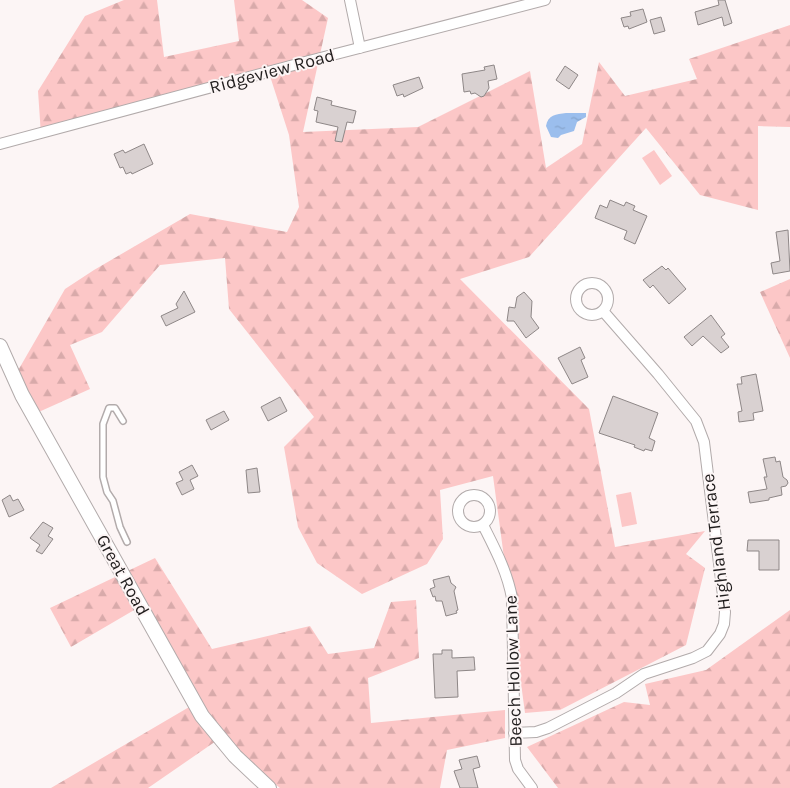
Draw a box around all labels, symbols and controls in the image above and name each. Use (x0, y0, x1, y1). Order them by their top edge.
street label: Ridgeview Road (207, 44, 337, 98)
street label: Highland Terrace (697, 472, 735, 612)
street label: Great Road (92, 530, 154, 620)
street label: Beech Hollow Lane (499, 595, 527, 747)

